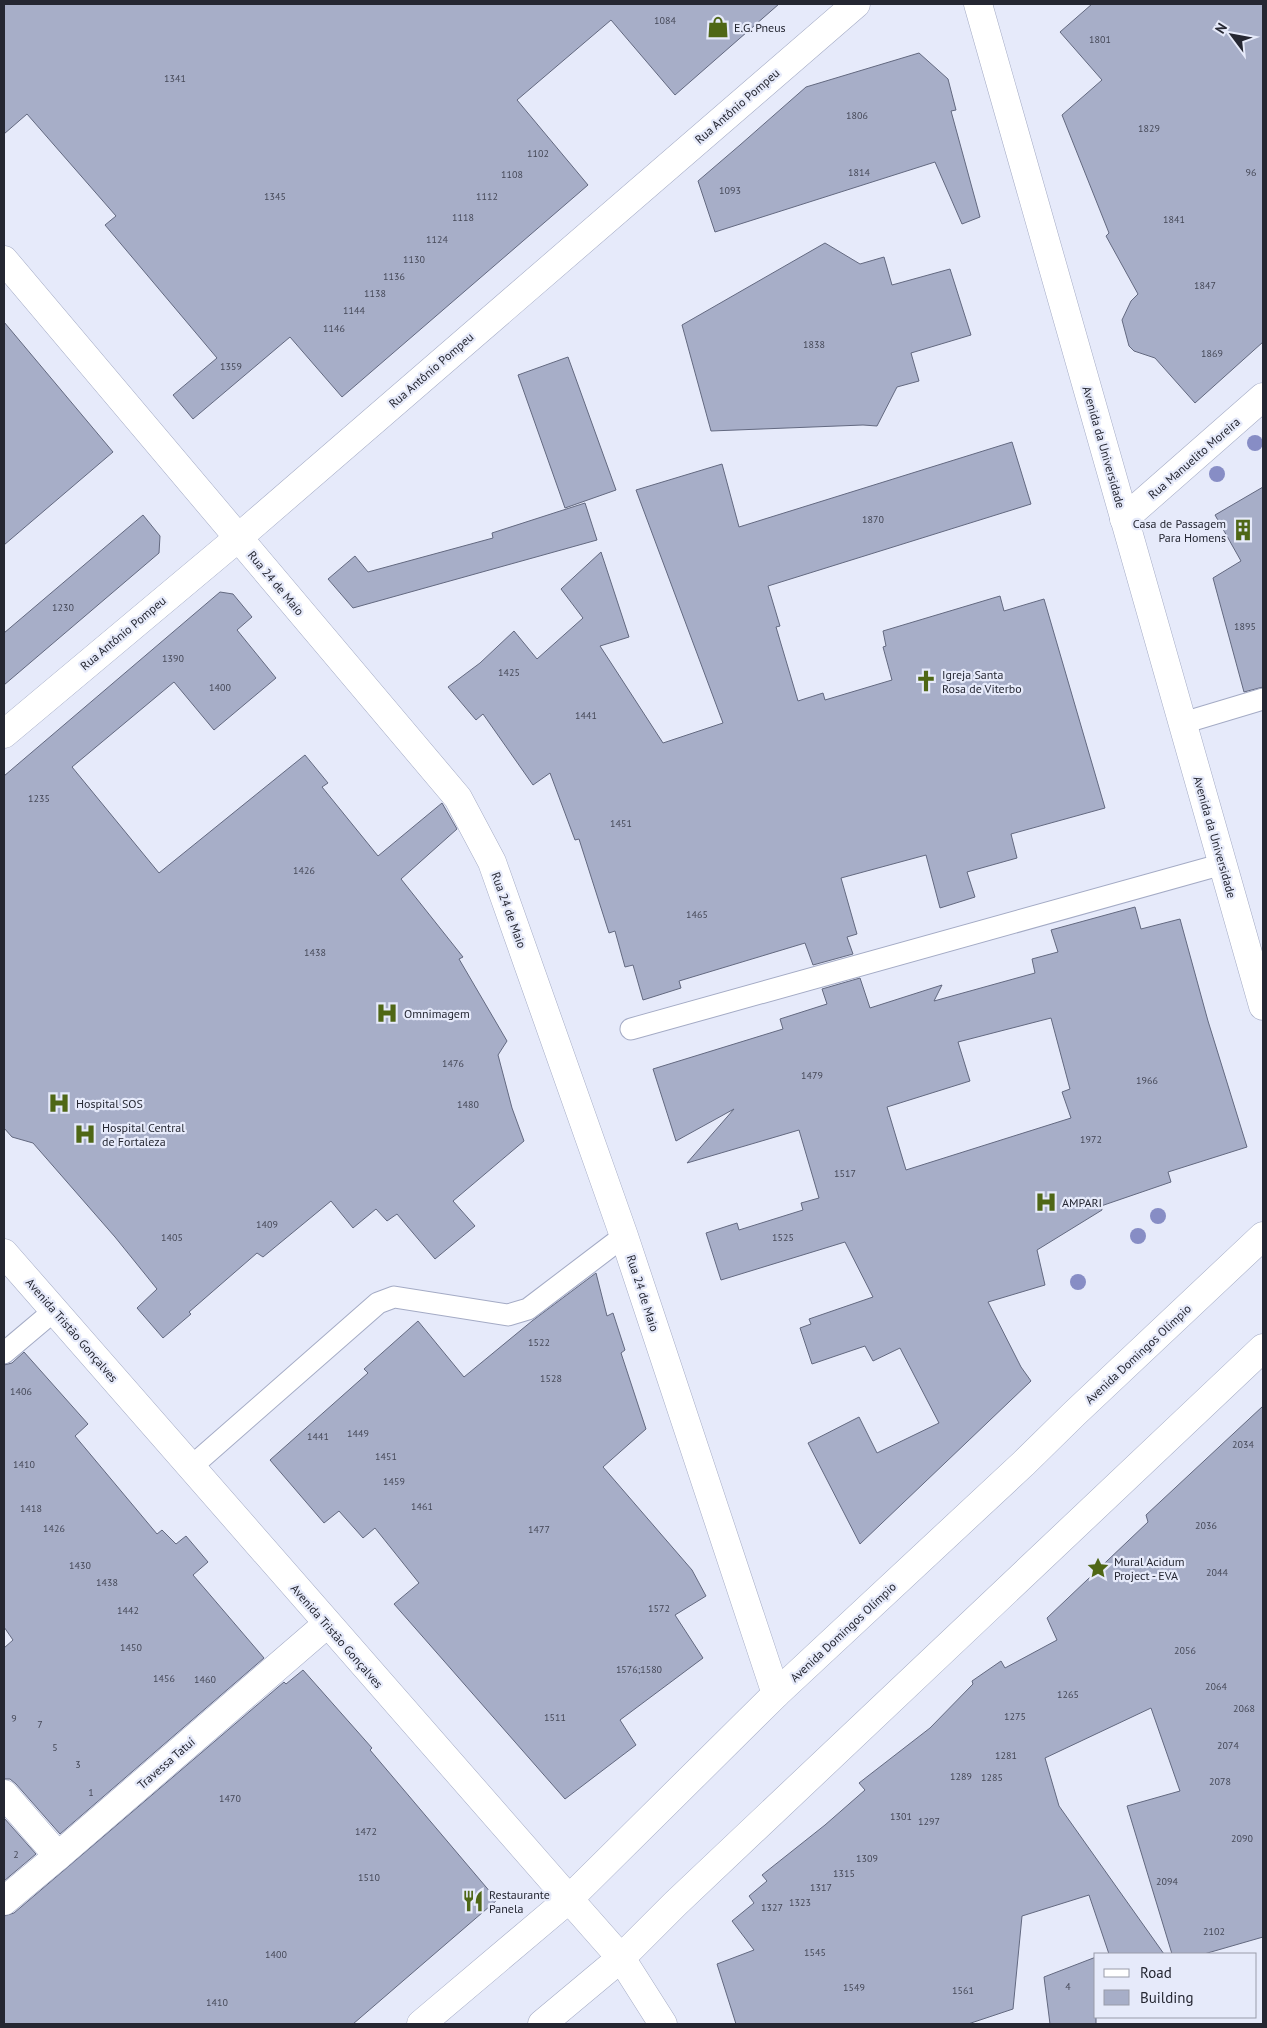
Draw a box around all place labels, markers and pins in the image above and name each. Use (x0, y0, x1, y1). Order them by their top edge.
shop icon: E.G. Pneus (705, 14, 731, 40)
place label: E.G. Pneus (734, 20, 786, 35)
place label: Casa de Passagem Para Homens (1133, 516, 1226, 545)
building icon: Casa de Passagem Para Homens (1230, 517, 1256, 543)
place label: Igreja Santa Rosa de Viterbo (942, 667, 1022, 696)
church icon: Igreja Santa Rosa de Viterbo (913, 668, 939, 694)
hospital icon: Omnimagem (374, 1000, 400, 1026)
place label: Omnimagem (404, 1006, 470, 1021)
hospital icon: Hospital SOS (46, 1090, 72, 1116)
place label: Hospital SOS (76, 1096, 143, 1111)
place label: Hospital Central de Fortaleza (102, 1120, 185, 1149)
hospital icon: Hospital Central de Fortaleza (72, 1121, 98, 1147)
hospital icon: AMPARI (1033, 1189, 1059, 1215)
place label: AMPARI (1062, 1195, 1102, 1210)
place label: Mural Acidum Project - EVA (1114, 1554, 1184, 1583)
place icon: Mural Acidum Project - EVA (1085, 1555, 1111, 1581)
place label: Restaurante Panela (489, 1887, 550, 1916)
restaurant icon: Restaurante Panela (460, 1888, 486, 1914)

